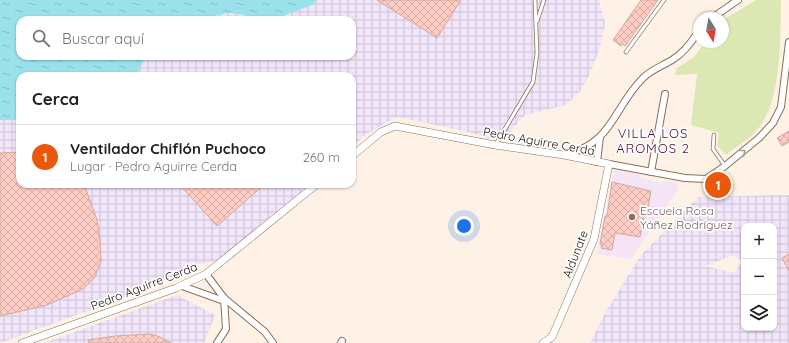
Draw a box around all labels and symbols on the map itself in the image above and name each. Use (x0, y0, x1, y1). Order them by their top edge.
north arrow (693, 12, 729, 48)
street label: Pedro Aguirre Cerda (482, 124, 596, 158)
district label: VILLA LOS AROMOS 2 (616, 125, 690, 156)
one-way arrow (738, 149, 746, 156)
pin: 1 (705, 170, 731, 200)
place label: Escuela Rosa Yáñez Rodríguez (640, 203, 733, 232)
marker: Escuela Rosa Yáñez Rodríguez (627, 212, 637, 222)
your location (454, 216, 474, 236)
street label: Aldunate (559, 228, 591, 280)
street label: Pedro Aguirre Cerda (89, 259, 199, 313)

